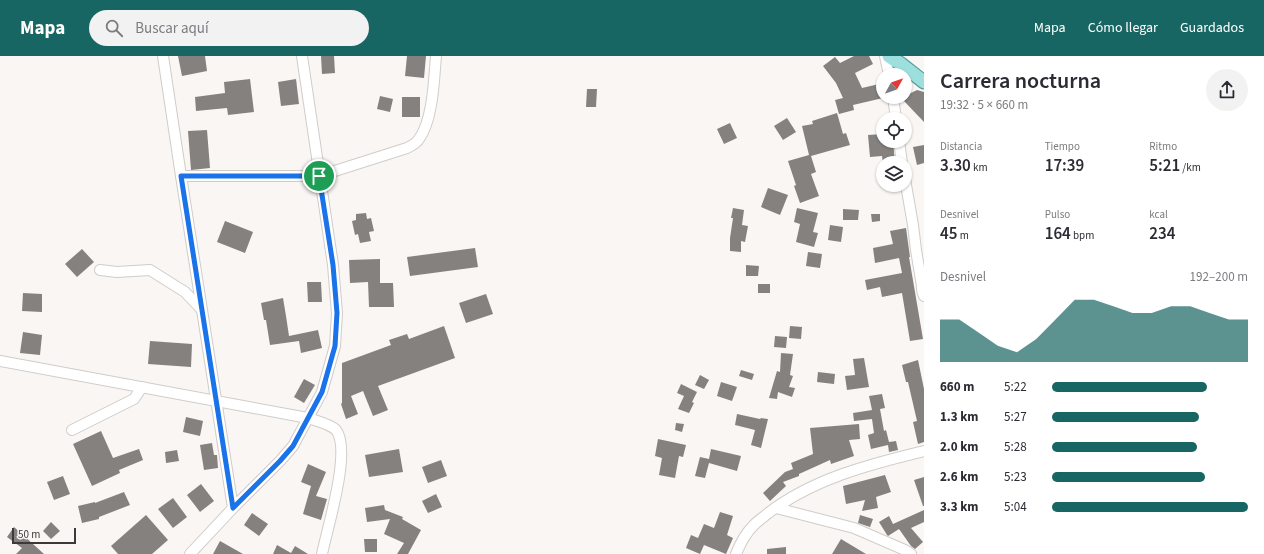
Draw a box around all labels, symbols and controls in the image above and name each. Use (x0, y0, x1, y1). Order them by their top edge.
search box (89, 10, 369, 46)
text: Mapa (20, 15, 65, 42)
icon: search (103, 17, 125, 39)
text: Buscar aquí (135, 18, 209, 39)
text: Mapa (1034, 18, 1066, 38)
text: Cómo llegar (1088, 18, 1158, 38)
text: Guardados (1180, 18, 1244, 38)
text: Carrera nocturna (940, 65, 1101, 97)
north arrow (876, 68, 912, 104)
map controls (876, 68, 912, 192)
button: share (1206, 69, 1248, 111)
text: 19:32 · 5 × 660 m (940, 96, 1028, 114)
button: locate (876, 112, 912, 148)
text: Distancia (940, 139, 982, 154)
text: Tiempo (1045, 139, 1080, 154)
text: Ritmo (1149, 139, 1177, 154)
text: 3.30 (940, 154, 971, 178)
text: 17:39 (1045, 154, 1084, 178)
text: 5:21 (1149, 154, 1180, 178)
button: layers (876, 156, 912, 192)
pin (302, 159, 336, 193)
text: km (971, 160, 988, 175)
text: /km (1180, 160, 1201, 175)
icon: arrive (308, 165, 330, 187)
text: Desnivel (940, 207, 979, 222)
text: Pulso (1045, 207, 1070, 222)
text: kcal (1149, 207, 1168, 222)
text: 45 (940, 222, 957, 246)
text: 164 (1045, 222, 1071, 246)
text: 234 (1149, 222, 1176, 246)
text: m (957, 228, 969, 243)
text: bpm (1071, 228, 1094, 243)
text: Desnivel (940, 268, 986, 286)
text: 192–200 m (1190, 268, 1248, 286)
text: 660 m (940, 378, 974, 396)
text: 5:22 (1004, 378, 1027, 396)
text: 1.3 km (940, 408, 979, 426)
text: 5:27 (1004, 408, 1027, 426)
text: 2.0 km (940, 438, 979, 456)
text: 5:28 (1004, 438, 1027, 456)
text: 2.6 km (940, 468, 979, 486)
text: 5:23 (1004, 468, 1027, 486)
text: 3.3 km (940, 498, 979, 516)
text: 5:04 (1004, 498, 1027, 516)
scale bar (12, 526, 76, 545)
text: 50 m (18, 527, 40, 542)

